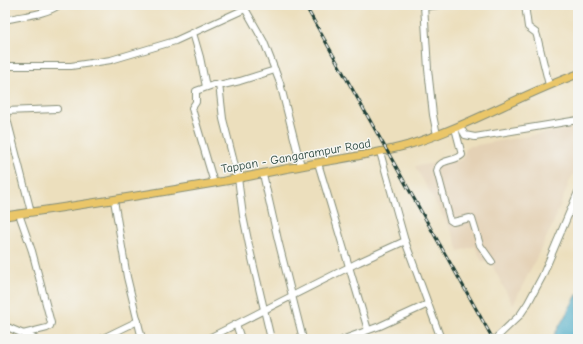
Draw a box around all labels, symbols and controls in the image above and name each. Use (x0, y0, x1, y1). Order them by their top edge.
street label: Tappan - Gangarampur Road (220, 136, 372, 176)

